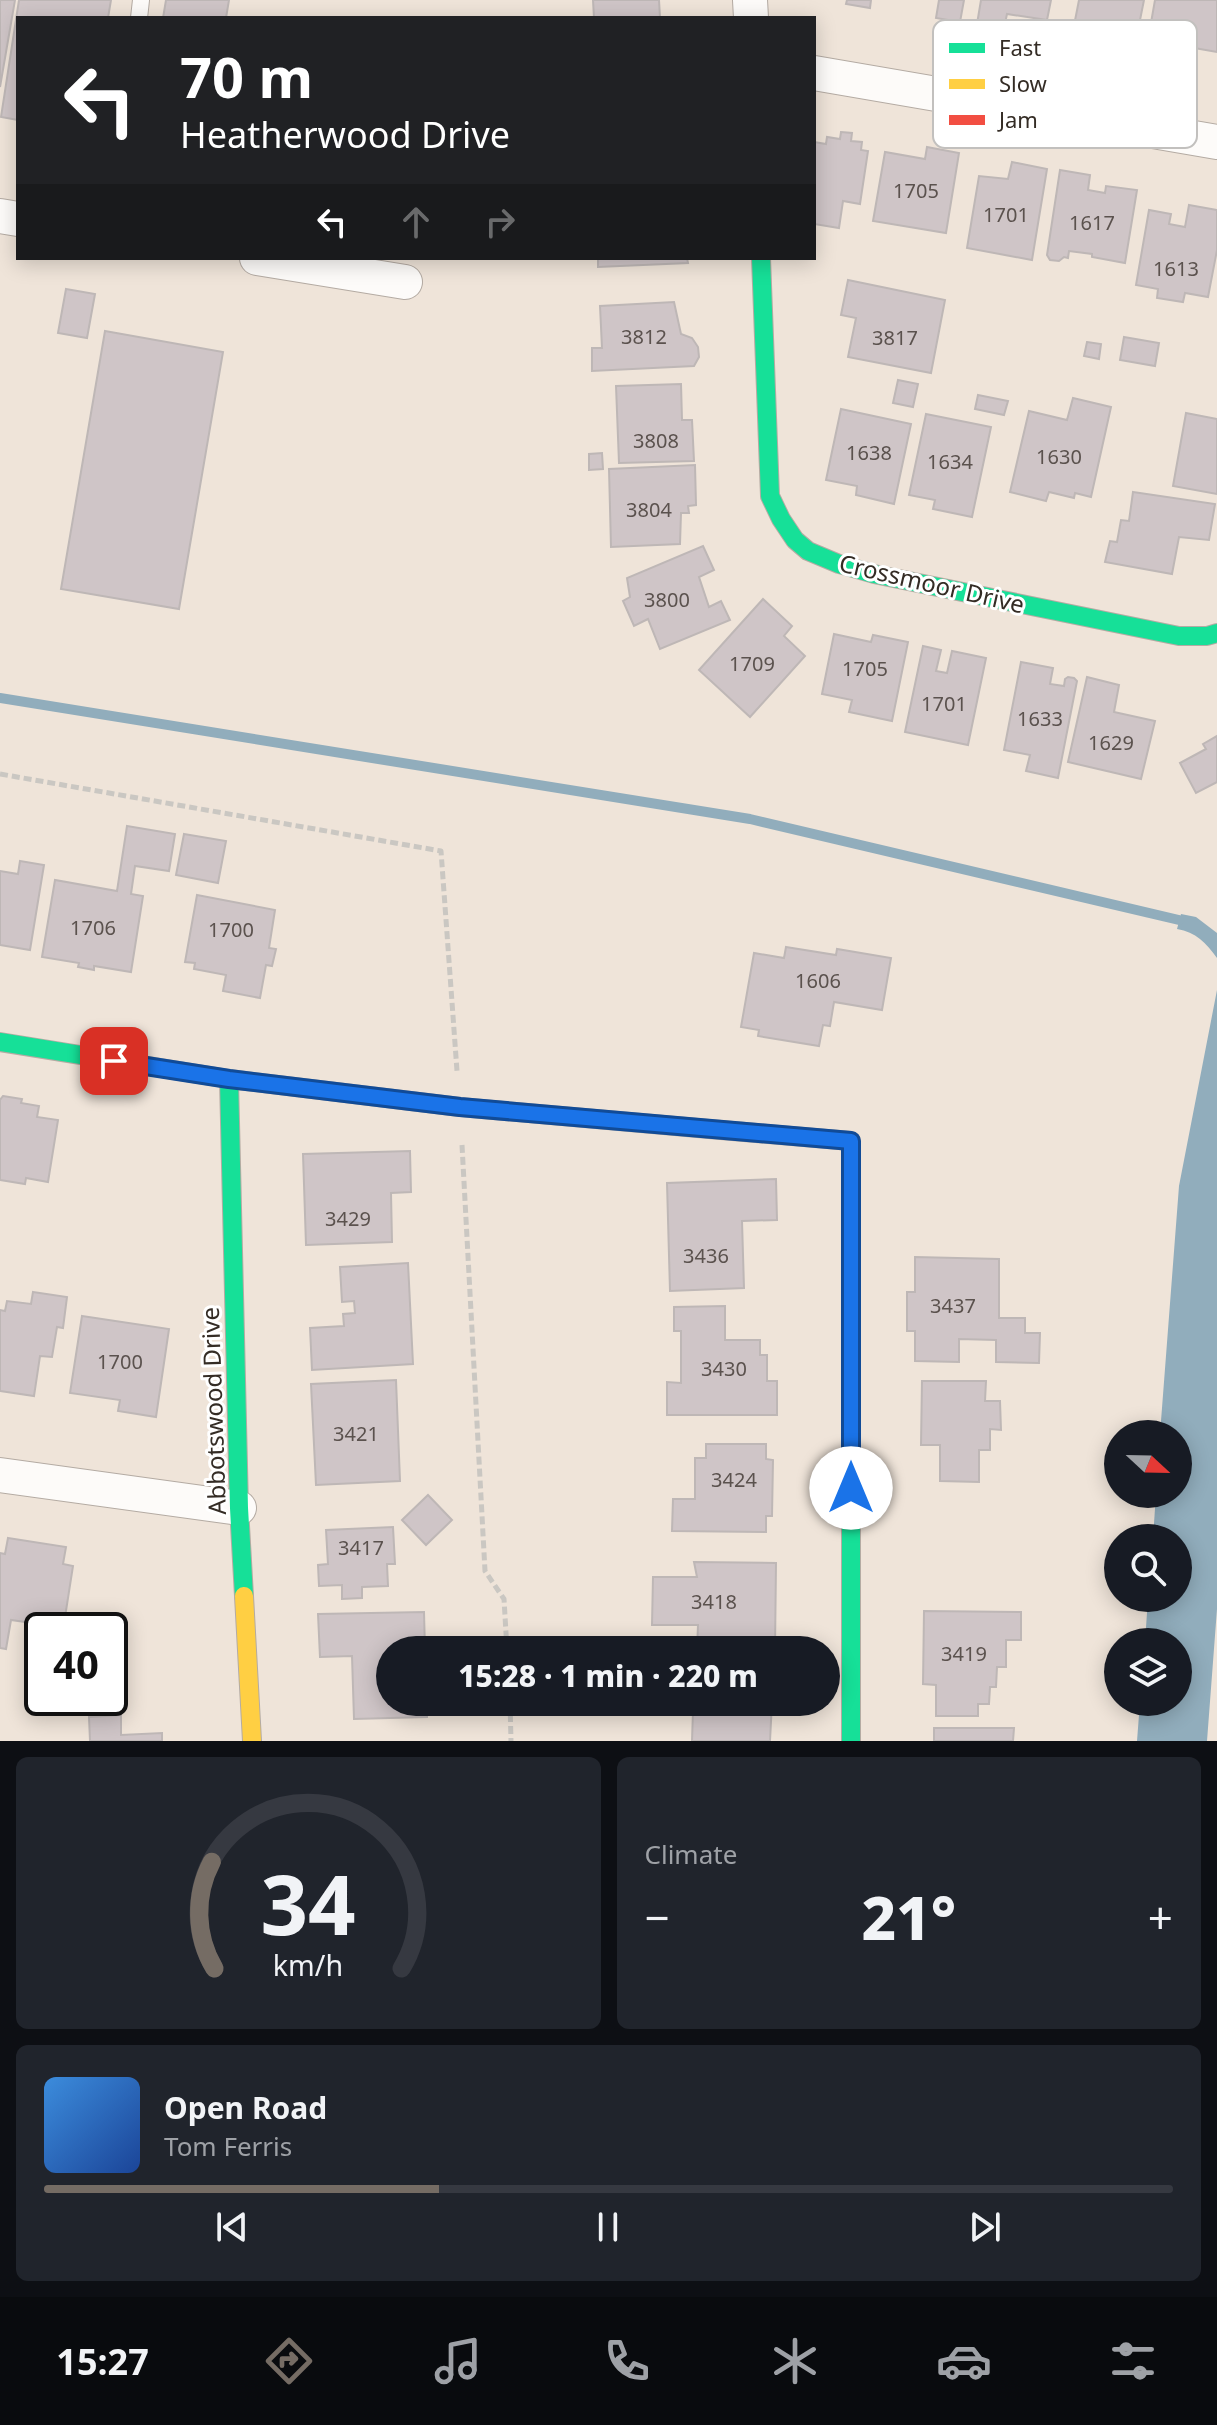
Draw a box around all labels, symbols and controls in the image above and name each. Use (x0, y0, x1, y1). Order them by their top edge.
legend (933, 20, 1197, 148)
text: Fast (999, 32, 1041, 62)
text: 70 m (180, 38, 313, 114)
icon: left (48, 48, 152, 152)
text: Slow (999, 68, 1048, 98)
text: Jam (997, 104, 1038, 134)
text: Heatherwood Drive (180, 110, 510, 159)
house number: 1705 (893, 177, 939, 204)
icon: left (310, 200, 354, 244)
icon: ahead (394, 200, 438, 244)
icon: right (478, 200, 522, 244)
house number: 1701 (983, 201, 1029, 228)
house number: 1617 (1069, 209, 1115, 236)
house number: 1613 (1153, 255, 1199, 282)
house number: 3812 (621, 323, 667, 350)
house number: 3817 (872, 324, 918, 351)
house number: 3808 (633, 427, 679, 454)
house number: 1638 (846, 439, 892, 466)
house number: 1630 (1036, 443, 1082, 470)
house number: 1634 (927, 448, 973, 475)
house number: 3804 (626, 496, 672, 523)
street label: Crossmoor Drive (836, 546, 1028, 620)
house number: 3800 (644, 586, 690, 613)
house number: 1709 (729, 650, 775, 677)
house number: 1705 (842, 655, 888, 682)
house number: 1701 (921, 690, 967, 717)
house number: 1633 (1017, 705, 1063, 732)
house number: 1629 (1088, 729, 1134, 756)
house number: 1706 (70, 914, 116, 941)
house number: 1700 (208, 916, 254, 943)
house number: 1606 (795, 967, 841, 994)
pin (80, 1027, 148, 1095)
icon: arrive (92, 1039, 136, 1083)
house number: 3429 (325, 1205, 371, 1232)
house number: 3436 (683, 1242, 729, 1269)
house number: 3437 (930, 1292, 976, 1319)
street label: Abbotswood Drive (193, 1307, 233, 1515)
house number: 1700 (97, 1348, 143, 1375)
house number: 3430 (701, 1355, 747, 1382)
house number: 3421 (333, 1420, 379, 1447)
north arrow (1104, 1420, 1192, 1508)
map controls (1104, 1420, 1192, 1716)
position arrow (809, 1446, 893, 1530)
house number: 3424 (711, 1466, 757, 1493)
button: search (1104, 1524, 1192, 1612)
house number: 3417 (338, 1534, 384, 1561)
house number: 3418 (691, 1588, 737, 1615)
speed limit sign: 40 (24, 1612, 128, 1716)
button: layers (1104, 1628, 1192, 1716)
house number: 3419 (941, 1640, 987, 1667)
text: 15:28 · 1 min · 220 m (458, 1655, 758, 1696)
text: Climate (645, 1836, 737, 1872)
text: 34 (261, 1846, 356, 1959)
text: 21° (861, 1876, 956, 1958)
text: − (645, 1887, 670, 1947)
text: + (1148, 1887, 1173, 1947)
text: km/h (273, 1945, 343, 1984)
text: Open Road (164, 2087, 327, 2128)
text: Tom Ferris (164, 2128, 292, 2164)
icon: previous (210, 2205, 254, 2249)
icon: pause (586, 2205, 630, 2249)
icon: next (963, 2205, 1007, 2249)
icon: directions (261, 2333, 317, 2389)
icon: music (430, 2333, 486, 2389)
icon: phone (599, 2333, 655, 2389)
icon: climate (767, 2333, 823, 2389)
icon: car (936, 2333, 992, 2389)
icon: filters (1105, 2333, 1161, 2389)
text: 15:27 (56, 2337, 149, 2386)

